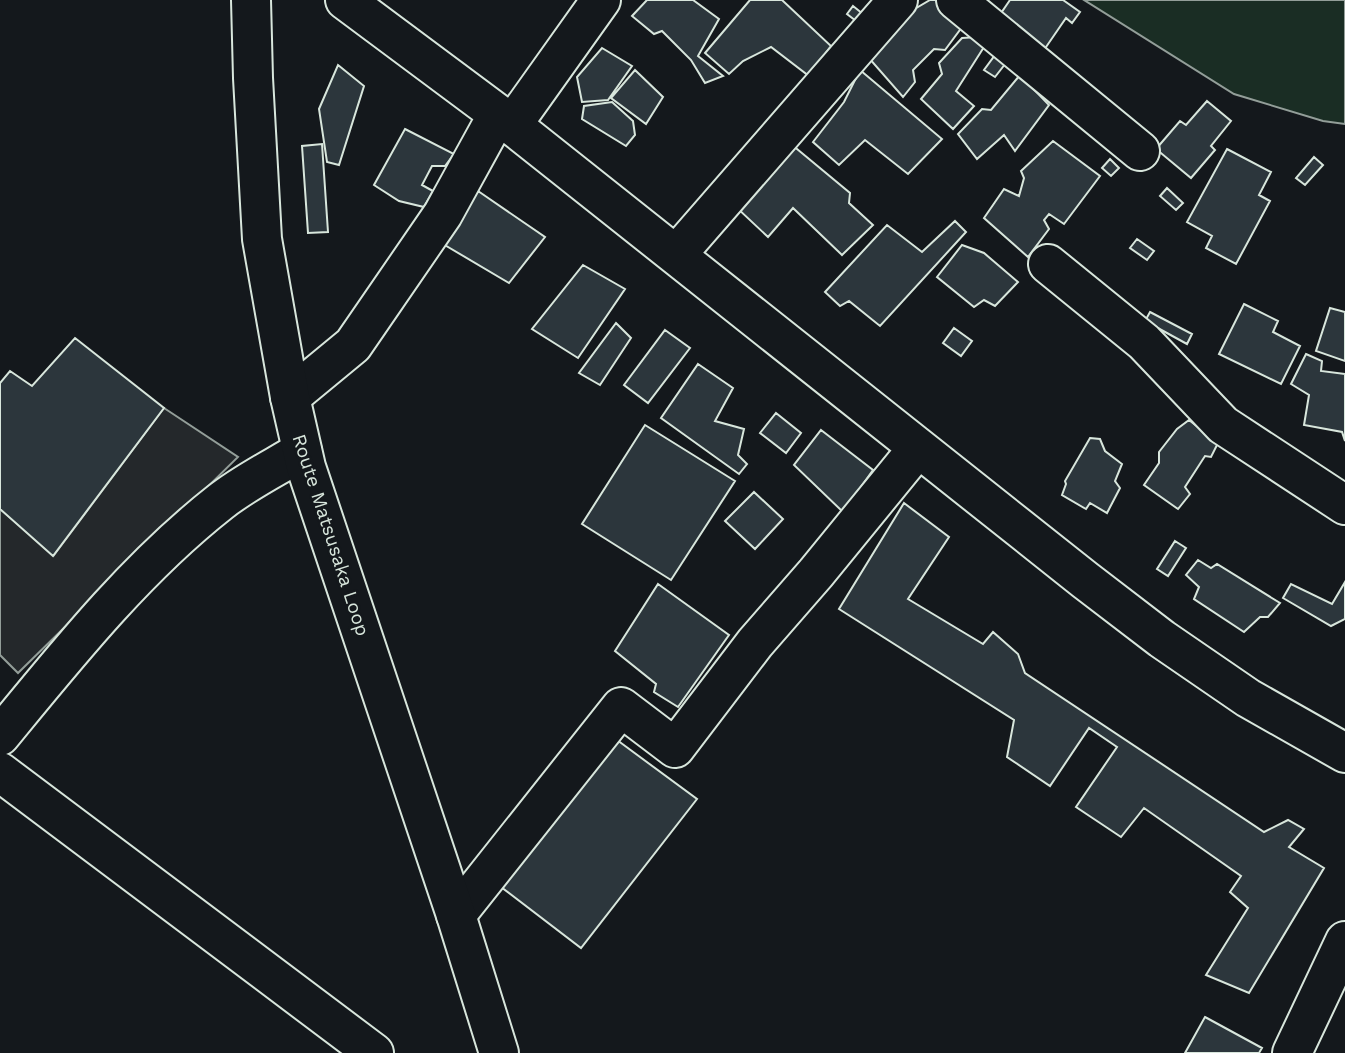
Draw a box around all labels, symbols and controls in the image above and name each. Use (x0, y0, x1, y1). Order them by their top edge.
street label: Route Matsusaka Loop (287, 431, 375, 639)

